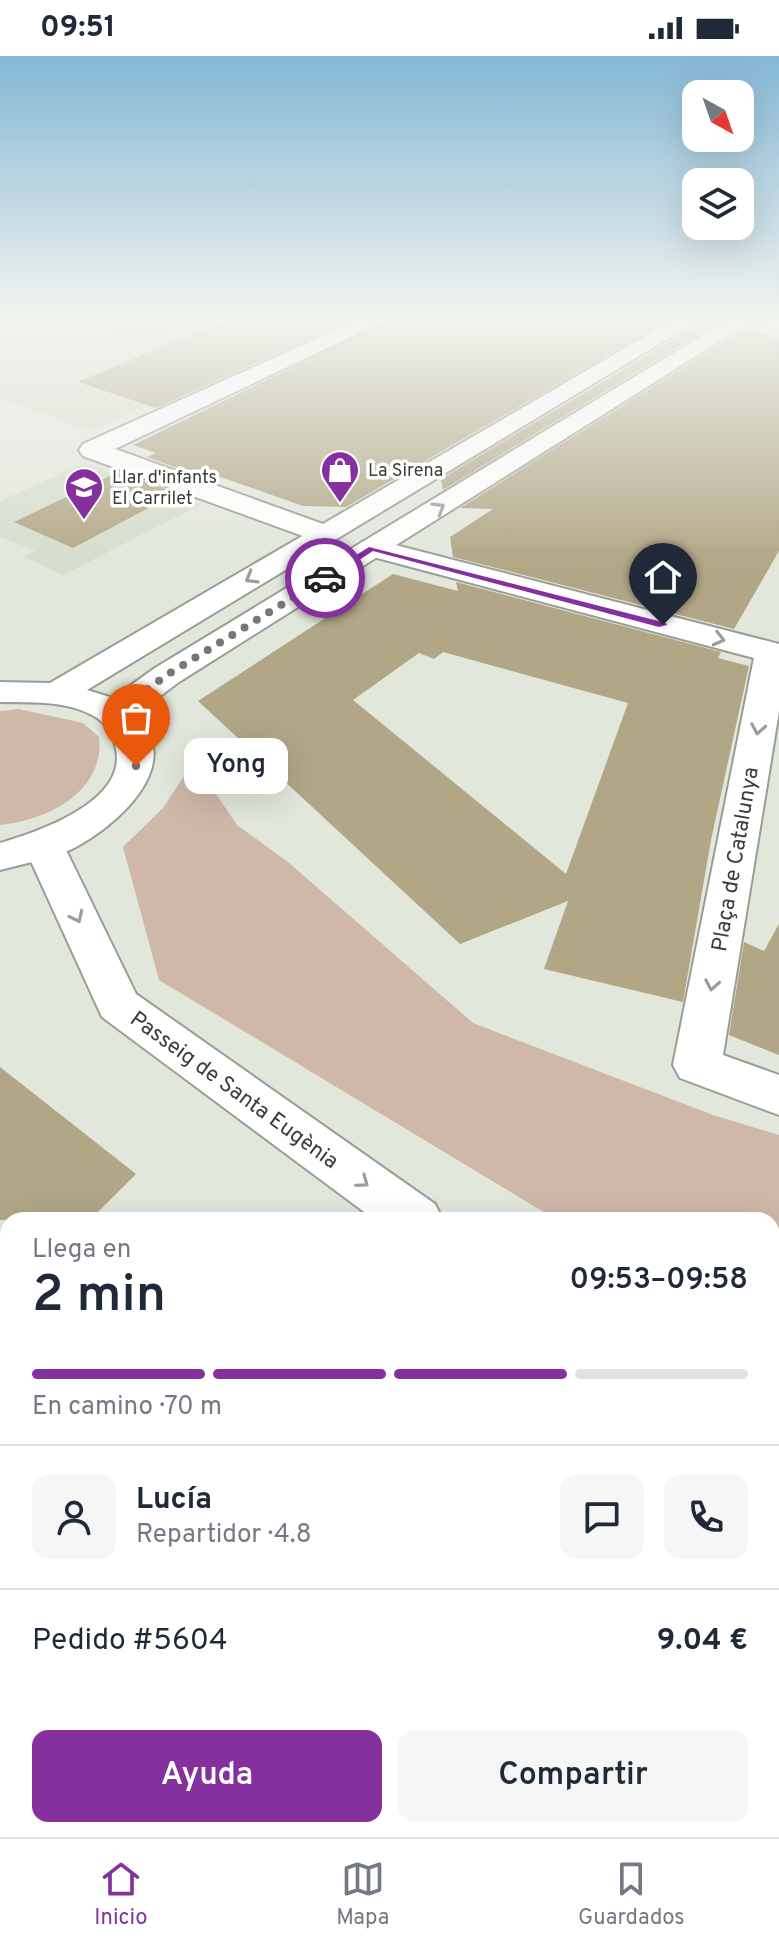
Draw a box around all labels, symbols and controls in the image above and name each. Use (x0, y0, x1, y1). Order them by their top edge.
text: 09:51 (40, 10, 116, 47)
north arrow (682, 80, 754, 152)
map controls (682, 80, 754, 240)
button: layers (682, 168, 754, 240)
shop icon: La Sirena (319, 449, 361, 504)
place label: La Sirena (368, 460, 443, 483)
school or university icon: Llar d'infants El Carrilet (63, 466, 105, 521)
place label: Llar d'infants El Carrilet (112, 467, 217, 511)
one-way arrow (430, 502, 445, 517)
courier (285, 538, 365, 618)
pin (629, 543, 697, 625)
icon: home (641, 555, 685, 599)
icon: car (303, 556, 347, 600)
one-way arrow (245, 568, 260, 584)
one-way arrow (711, 630, 725, 647)
pin (102, 684, 170, 766)
icon: bag (114, 696, 158, 740)
one-way arrow (750, 722, 767, 735)
callout: Yong (184, 738, 288, 794)
text: Yong (206, 749, 266, 782)
street label: Plaça de Catalunya (707, 765, 766, 954)
one-way arrow (67, 909, 83, 923)
one-way arrow (704, 978, 721, 991)
street label: Passeig de Santa Eugènia (124, 1006, 343, 1176)
one-way arrow (355, 1172, 369, 1187)
text: Llega en (32, 1234, 131, 1267)
text: 09:53–09:58 (570, 1262, 748, 1299)
text: 2 min (32, 1264, 166, 1330)
text: En camino · 70 m (32, 1391, 222, 1424)
button: person (32, 1475, 116, 1559)
button: chat (560, 1475, 644, 1559)
button: phone (664, 1475, 748, 1559)
text: Lucía (136, 1482, 212, 1519)
text: Repartidor · 4.8 (136, 1519, 312, 1552)
text: Pedido #5604 (32, 1623, 228, 1660)
text: 9.04 € (657, 1623, 748, 1660)
button: Ayuda (32, 1730, 382, 1822)
button: Compartir (398, 1730, 748, 1822)
tab: Inicio (94, 1857, 147, 1932)
tab: Mapa (336, 1857, 389, 1932)
tab: Guardados (578, 1857, 685, 1932)

